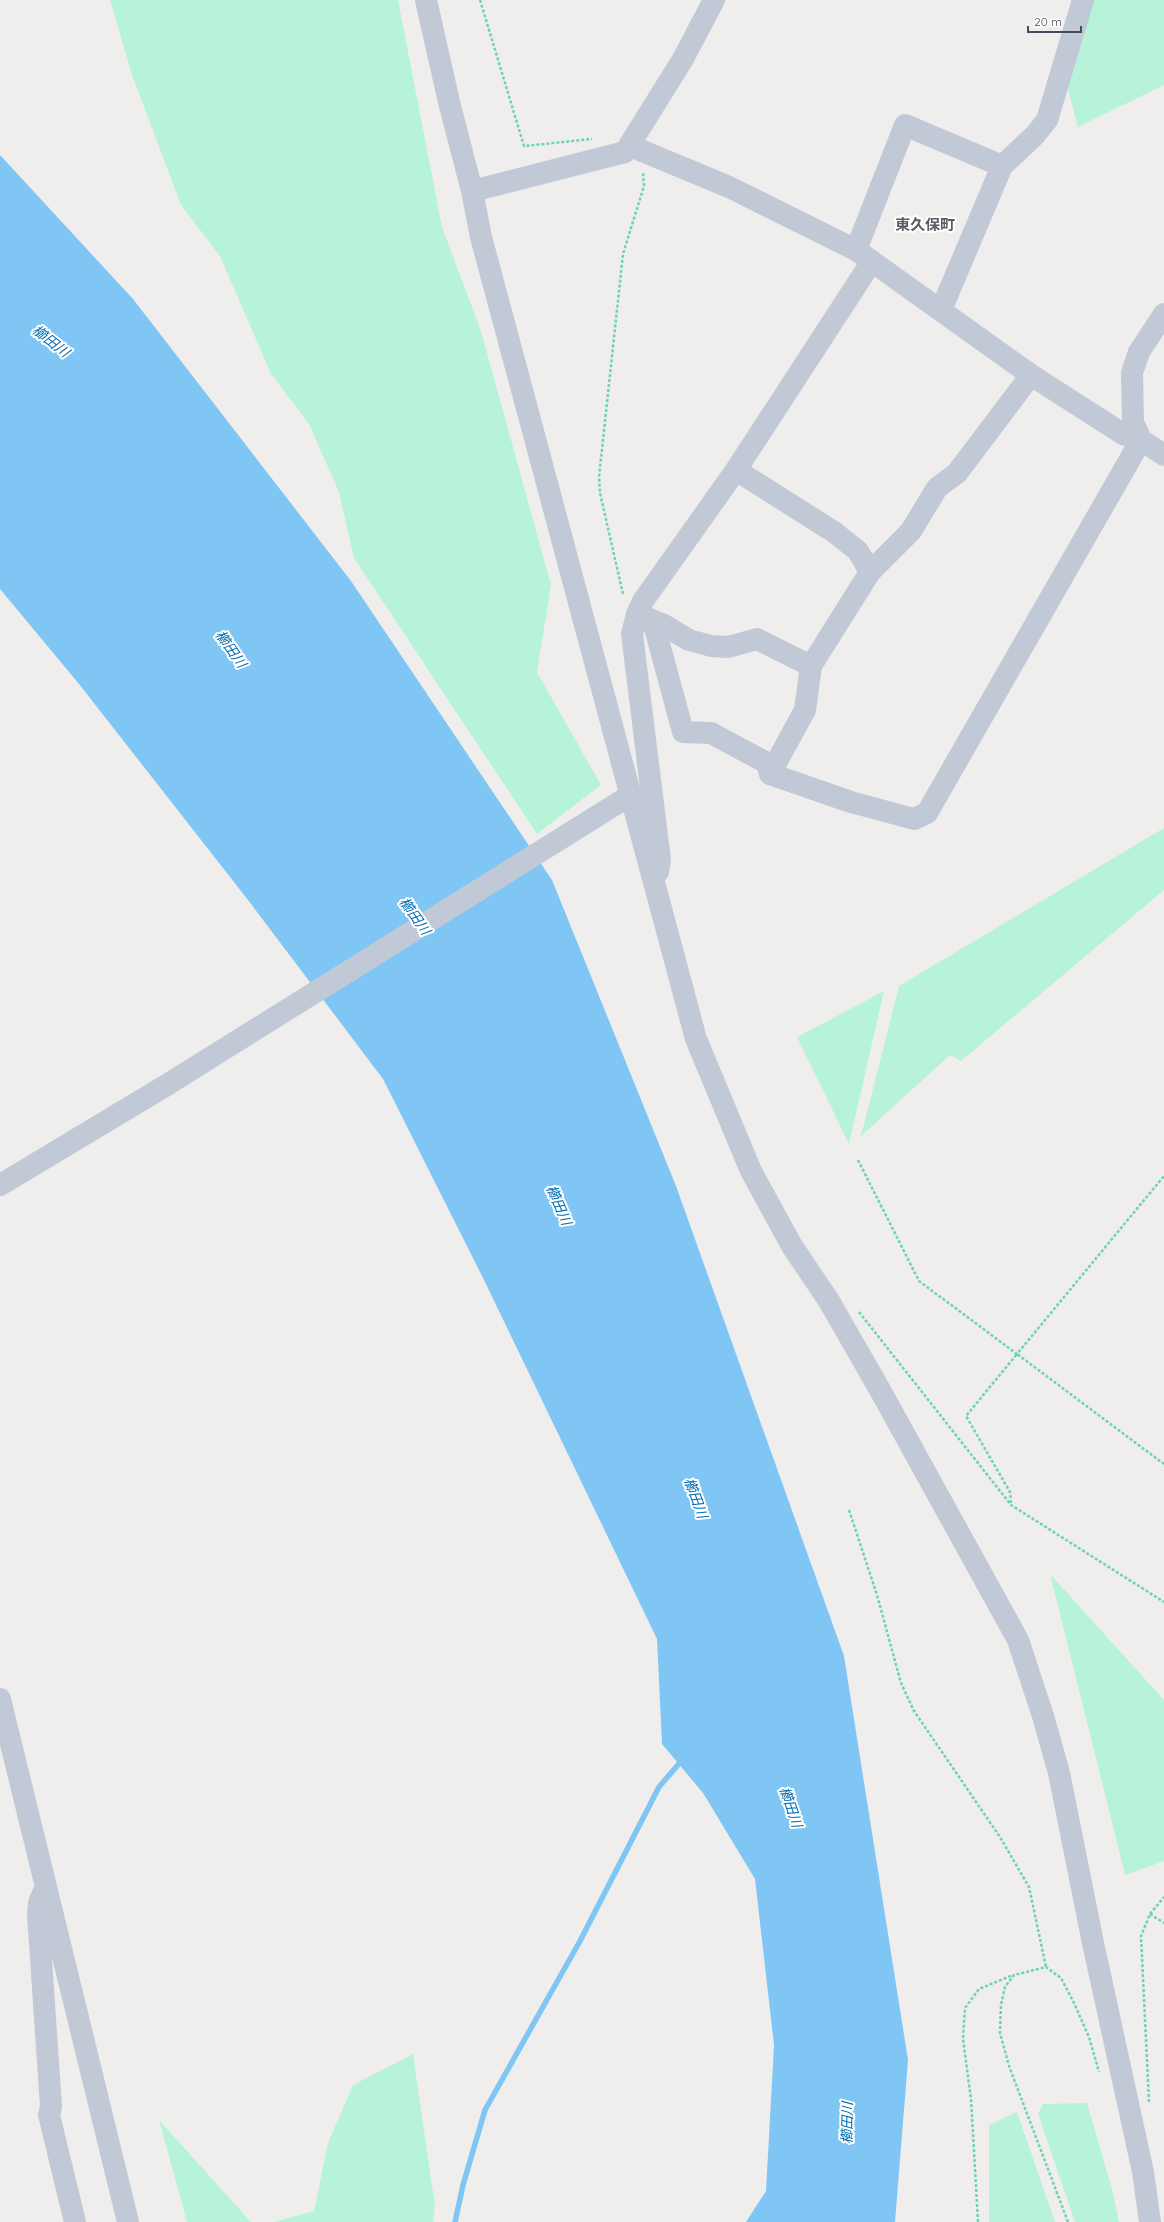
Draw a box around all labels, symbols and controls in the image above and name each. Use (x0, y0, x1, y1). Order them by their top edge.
scale bar (1028, 8, 1081, 34)
text: 20 m (1034, 14, 1062, 29)
district label: 東久保町 (895, 215, 955, 234)
water label: 櫛田川 (29, 321, 75, 362)
water label: 櫛田川 (212, 627, 252, 673)
water label: 櫛田川 (396, 894, 436, 940)
water label: 櫛田川 (542, 1182, 577, 1230)
water label: 櫛田川 (680, 1475, 712, 1523)
water label: 櫛田川 (776, 1784, 807, 1832)
water label: 櫛田川 (838, 2100, 856, 2144)

